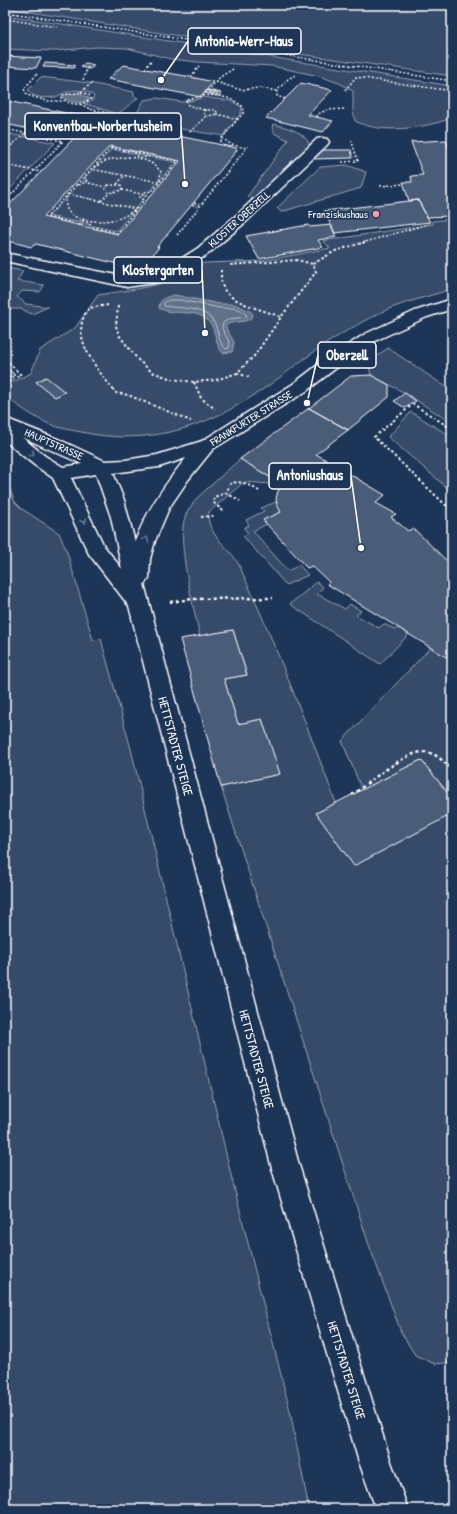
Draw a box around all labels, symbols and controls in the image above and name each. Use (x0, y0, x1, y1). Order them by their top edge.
callout: Antonia-Werr-Haus (188, 28, 301, 54)
text: Antonia-Werr-Haus (195, 31, 294, 50)
callout: Konventbau-Norbertusheim (25, 113, 181, 139)
text: Konventbau-Norbertusheim (33, 116, 173, 135)
street label: KLOSTER OBERZELL (205, 187, 273, 251)
place label: Franziskushaus (307, 207, 368, 221)
marker: Franziskushaus (371, 209, 381, 219)
callout: Klostergarten (114, 257, 202, 283)
text: Klostergarten (122, 260, 194, 281)
callout: Oberzell (318, 342, 376, 368)
text: Oberzell (326, 345, 369, 364)
street label: FRANKFURTER STRASSE (206, 387, 295, 449)
street label: HAUPTSTRASSE (23, 425, 86, 463)
one-way arrow (27, 449, 34, 456)
callout: Antoniushaus (269, 463, 351, 489)
text: Antoniushaus (277, 465, 344, 484)
one-way arrow (79, 517, 87, 525)
one-way arrow (141, 535, 149, 542)
street label: HETTSTADTER STEIGE (154, 694, 198, 798)
street label: HETTSTADTER STEIGE (235, 1007, 279, 1111)
street label: HETTSTADTER STEIGE (323, 1319, 371, 1422)

